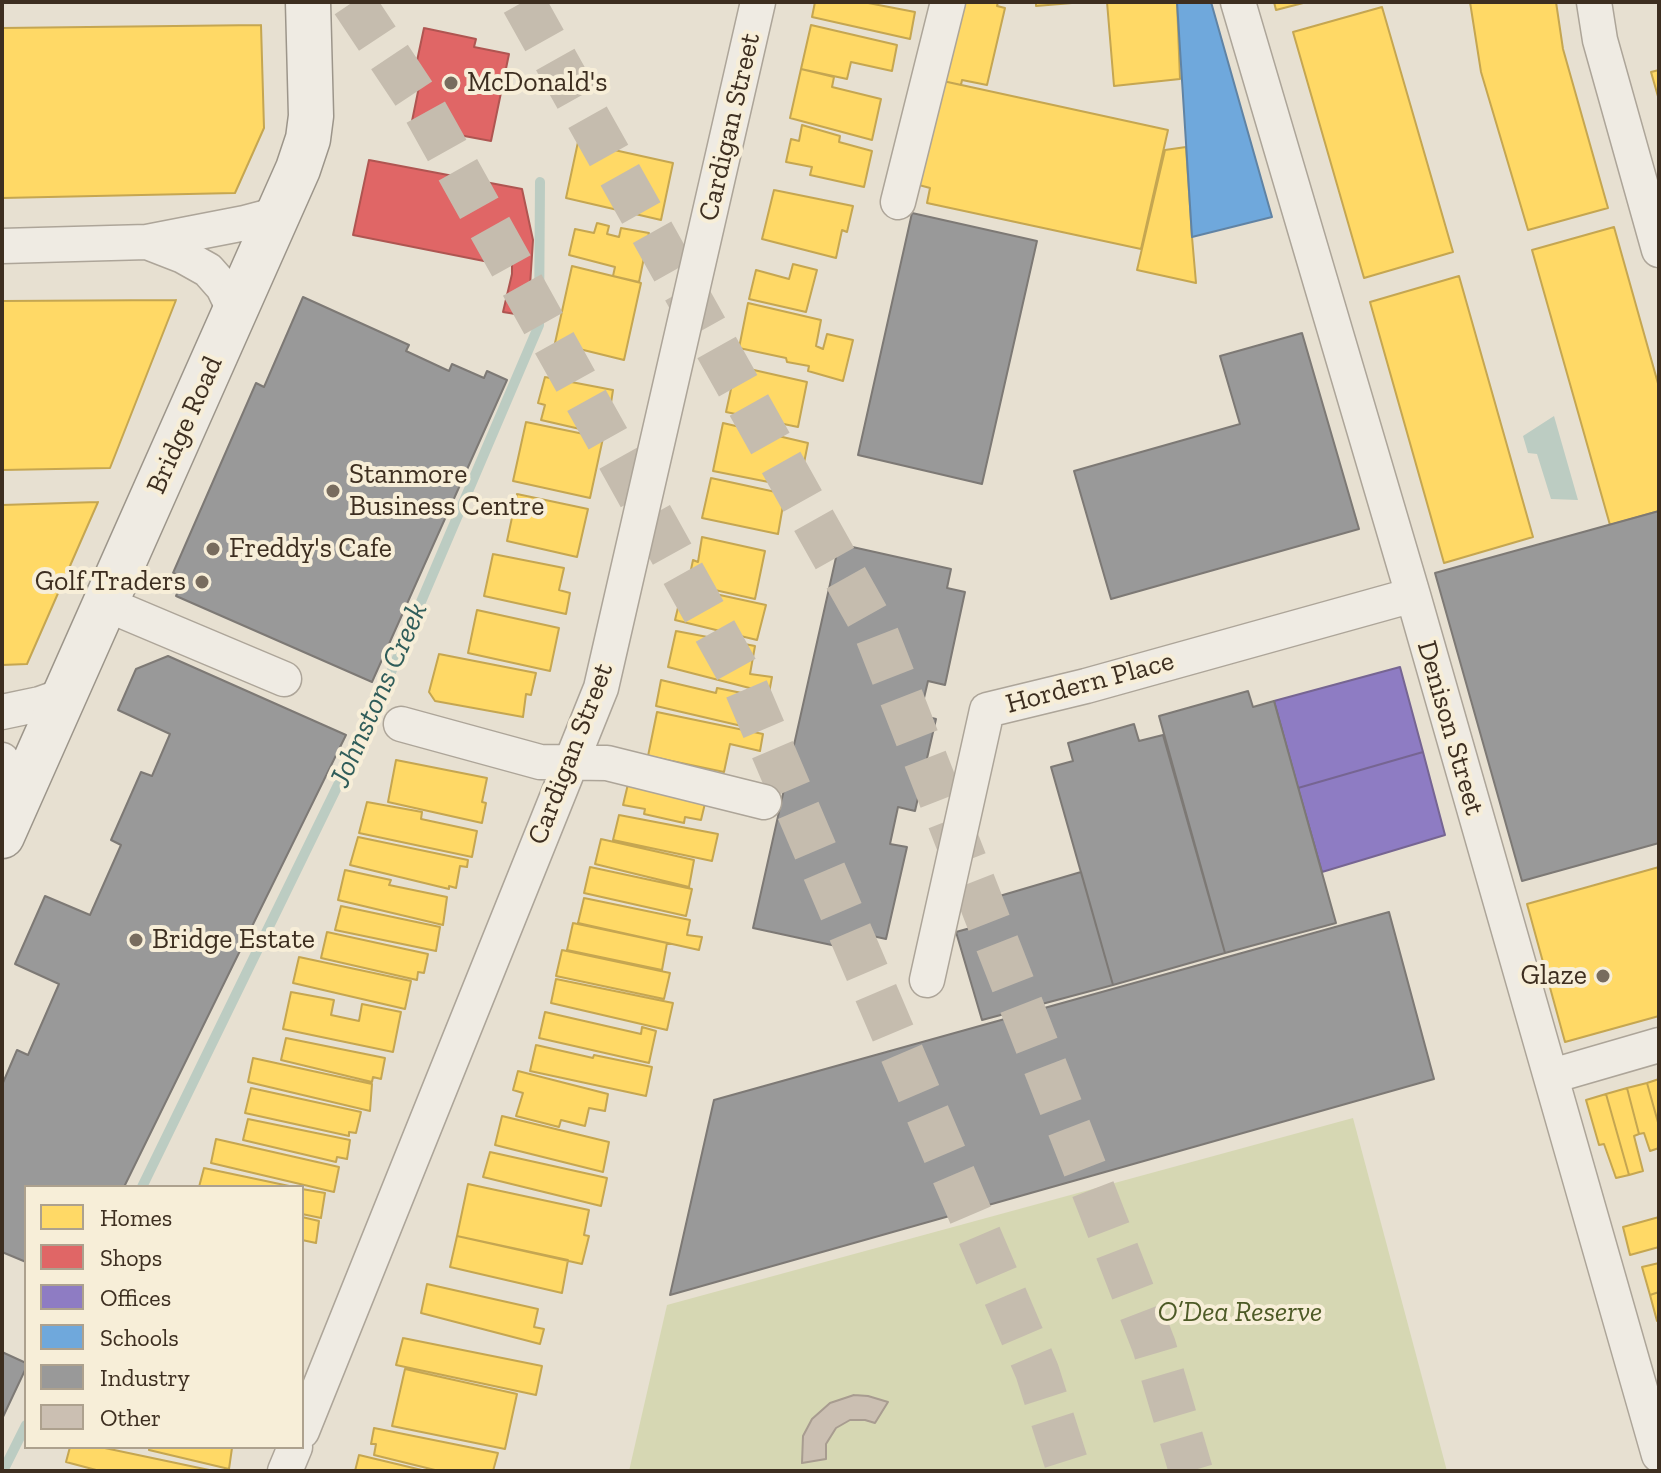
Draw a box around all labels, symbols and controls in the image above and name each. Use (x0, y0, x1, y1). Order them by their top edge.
street label: Cardigan Street (692, 30, 768, 224)
place label: McDonald's (467, 66, 607, 100)
marker: McDonald's (442, 74, 460, 92)
street label: Bridge Road (140, 351, 230, 499)
place label: Stanmore Business Centre (349, 458, 544, 524)
marker: Stanmore Business Centre (324, 482, 342, 500)
place label: Freddy's Cafe (229, 532, 392, 566)
marker: Freddy's Cafe (204, 540, 222, 558)
place label: Golf Traders (35, 565, 186, 599)
marker: Golf Traders (193, 573, 211, 591)
water label: Johnstons Creek (322, 597, 436, 793)
street label: Denison Street (1409, 637, 1491, 819)
street label: Hordern Place (1002, 644, 1178, 722)
street label: Cardigan Street (521, 659, 621, 849)
place label: Bridge Estate (152, 923, 315, 957)
marker: Bridge Estate (127, 931, 145, 949)
place label: Glaze (1521, 959, 1587, 993)
marker: Glaze (1594, 967, 1612, 985)
legend (24, 1185, 304, 1449)
text: Homes (100, 1203, 172, 1232)
text: Shops (100, 1243, 162, 1272)
text: Offices (100, 1283, 171, 1312)
park label: O’Dea Reserve (1158, 1296, 1322, 1330)
text: Schools (100, 1323, 179, 1352)
text: Industry (100, 1363, 190, 1392)
text: Other (100, 1403, 161, 1432)

